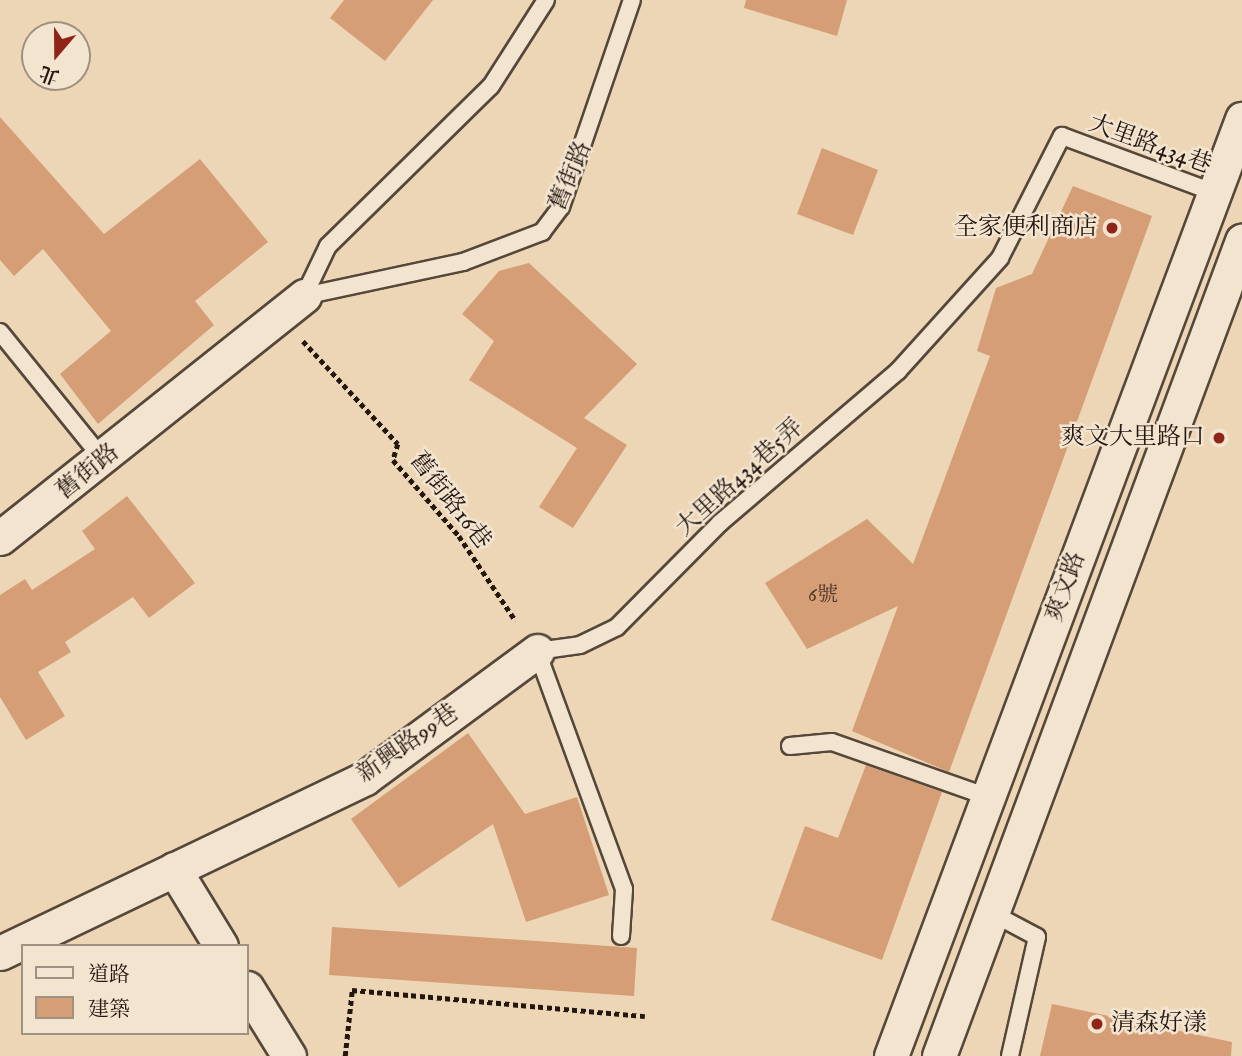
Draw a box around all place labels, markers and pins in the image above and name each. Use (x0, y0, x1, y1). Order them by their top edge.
place label: 全家便利商店 (954, 214, 1098, 242)
marker: 全家便利商店 (1104, 220, 1120, 236)
place label: 爽文大里路口 (1061, 424, 1205, 452)
marker: 爽文大里路口 (1211, 430, 1227, 446)
place label: 清森好漾 (1111, 1010, 1207, 1038)
marker: 清森好漾 (1089, 1016, 1105, 1032)

